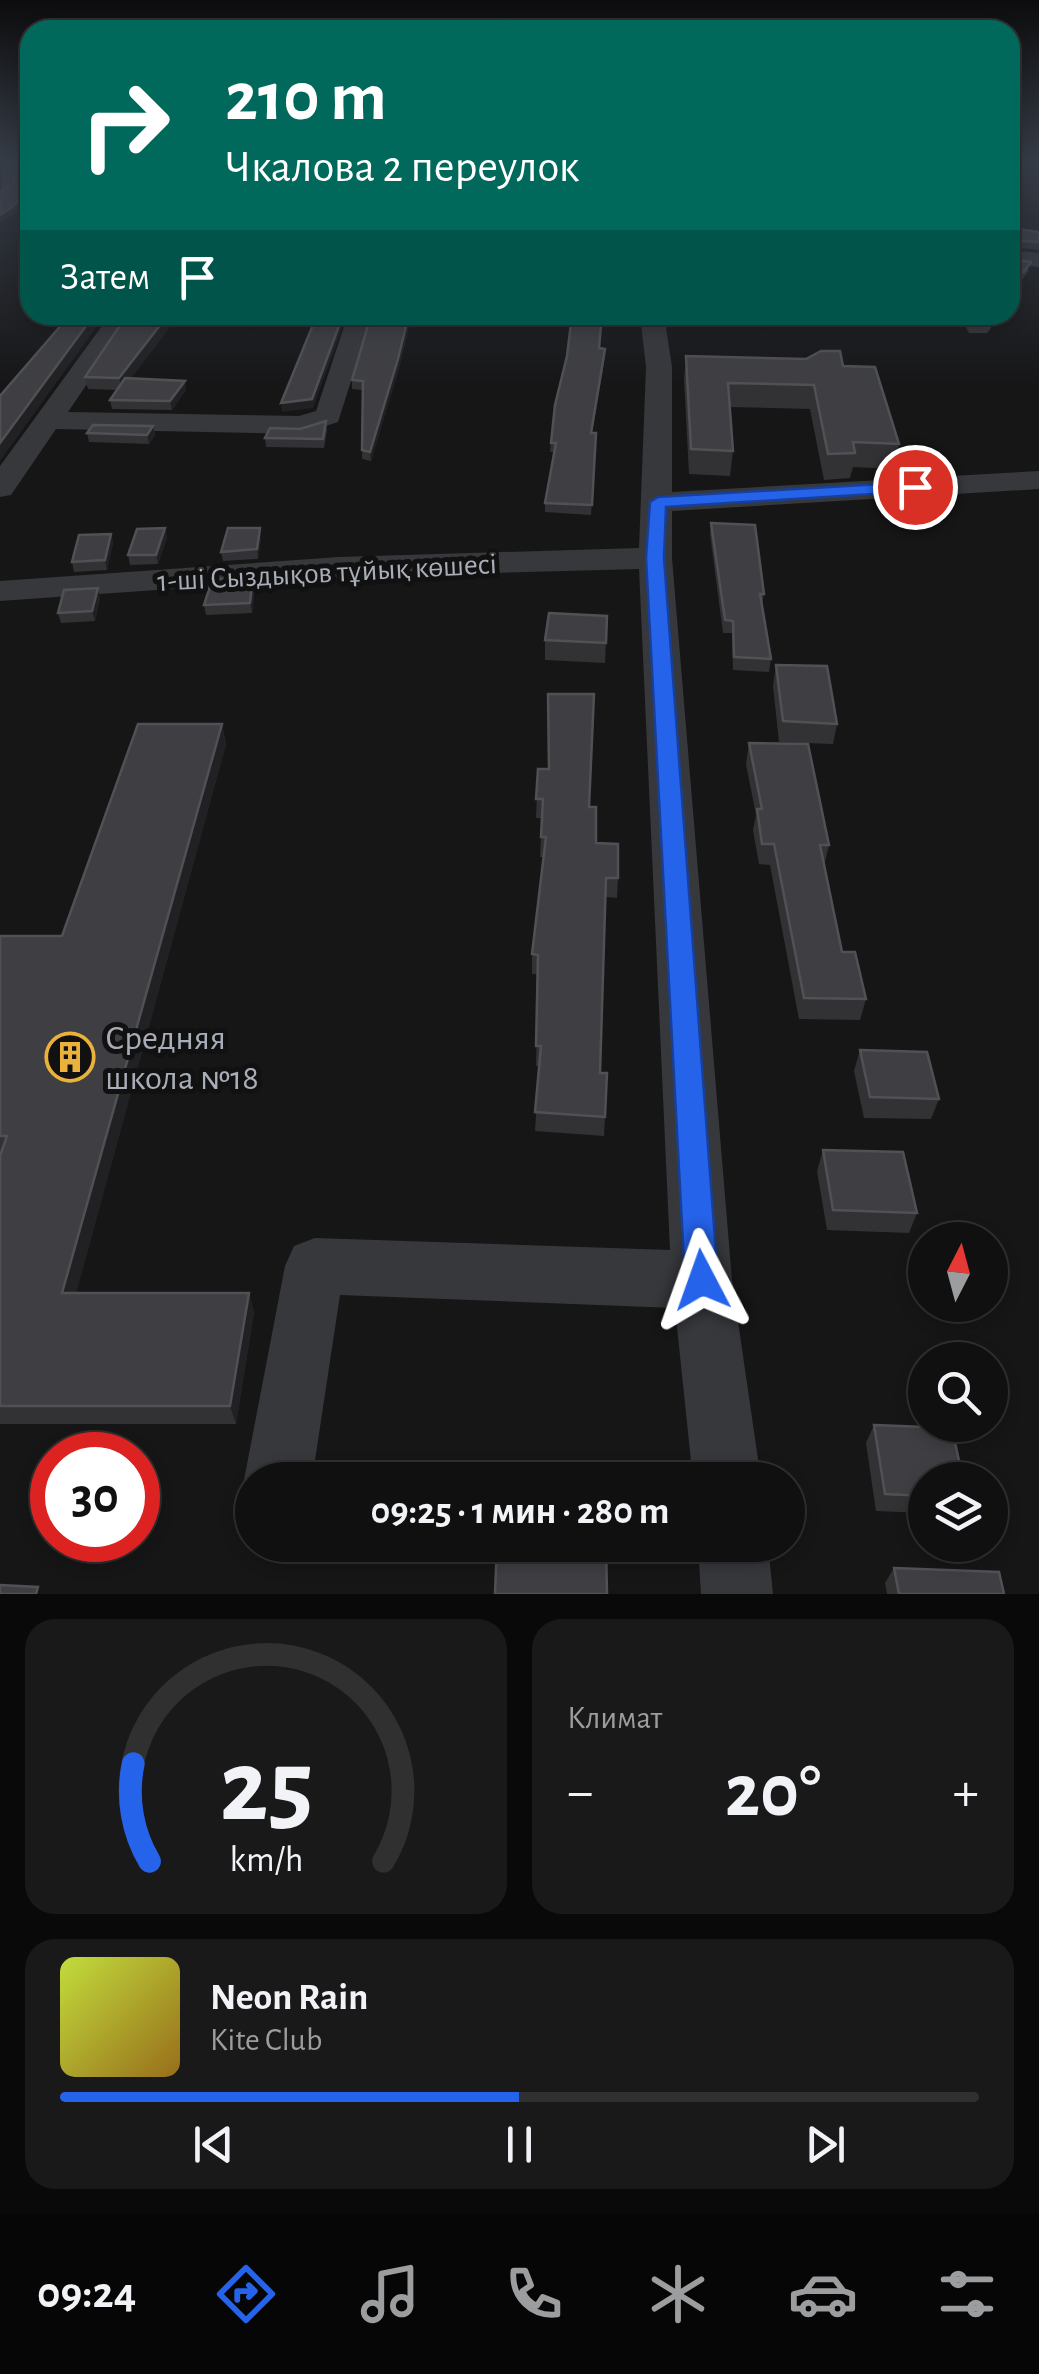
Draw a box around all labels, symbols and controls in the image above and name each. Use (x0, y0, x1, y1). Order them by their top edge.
icon: right (60, 60, 190, 190)
text: 210 m (225, 63, 387, 133)
text: Чкалова 2 переулок (225, 145, 579, 190)
icon: arrive (170, 250, 225, 305)
text: Затем (60, 259, 150, 297)
pin (873, 445, 958, 530)
icon: arrive (888, 460, 943, 515)
street label: 1-ші Сыздықов тұйық көшесі (157, 549, 498, 597)
place label: Средняя школа №18 (105, 1021, 259, 1096)
building icon: Средняя школа №18 (44, 1031, 96, 1083)
north arrow (908, 1222, 1008, 1322)
map controls (908, 1222, 1008, 1562)
position arrow (650, 1228, 754, 1332)
button: search (908, 1342, 1008, 1442)
speed limit sign: 30 (30, 1432, 160, 1562)
button: layers (908, 1462, 1008, 1562)
text: 09:25 · 1 мин · 280 m (370, 1493, 670, 1531)
text: Климат (567, 1702, 662, 1734)
text: 25 (219, 1736, 313, 1840)
text: 20° (725, 1755, 821, 1830)
text: − (567, 1765, 593, 1820)
text: + (953, 1765, 979, 1820)
text: km/h (229, 1842, 303, 1878)
text: Neon Rain (210, 1979, 368, 2017)
text: Kite Club (210, 2024, 322, 2056)
icon: previous (186, 2117, 241, 2172)
icon: pause (492, 2117, 547, 2172)
icon: next (798, 2117, 853, 2172)
icon: directions (211, 2259, 281, 2329)
icon: music (355, 2259, 425, 2329)
icon: phone (499, 2259, 569, 2329)
icon: climate (643, 2259, 713, 2329)
icon: car (788, 2259, 858, 2329)
icon: filters (932, 2259, 1002, 2329)
text: 09:24 (37, 2271, 136, 2316)

